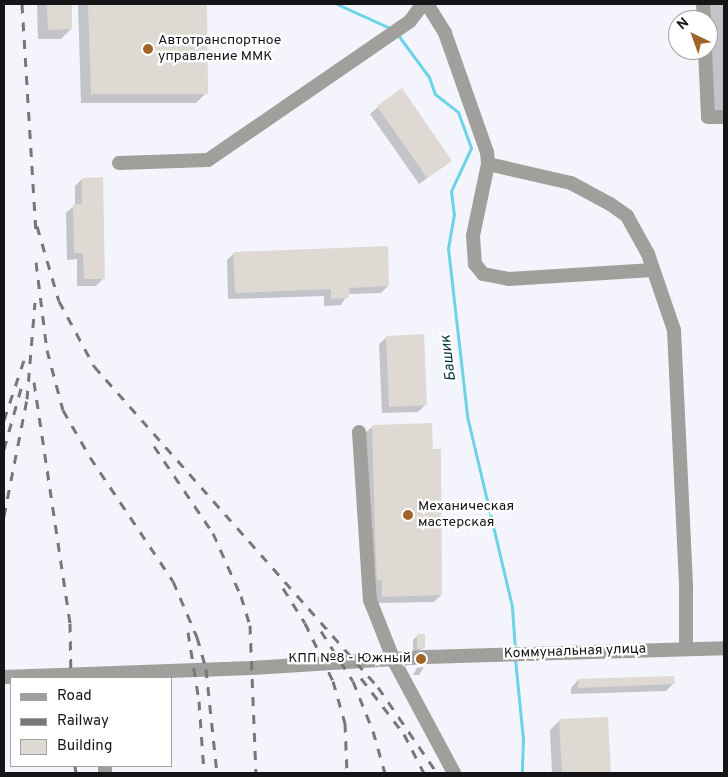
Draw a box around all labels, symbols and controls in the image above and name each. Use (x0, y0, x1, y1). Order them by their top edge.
north arrow (668, 10, 718, 60)
text: N (674, 15, 693, 34)
place label: Автотранспортное управление ММК (158, 33, 281, 65)
marker: Автотранспортное управление ММК (142, 43, 154, 55)
water label: Башик (437, 334, 461, 382)
place label: Механическая мастерская (418, 499, 514, 532)
marker: Механическая мастерская (402, 509, 414, 521)
street label: Коммунальная улица (504, 641, 646, 663)
place label: КПП №8 - Южный (288, 651, 411, 667)
marker: КПП №8 - Южный (415, 653, 427, 665)
legend (10, 677, 172, 767)
text: Road (57, 687, 92, 706)
text: Railway (57, 712, 109, 731)
text: Building (57, 737, 112, 756)

